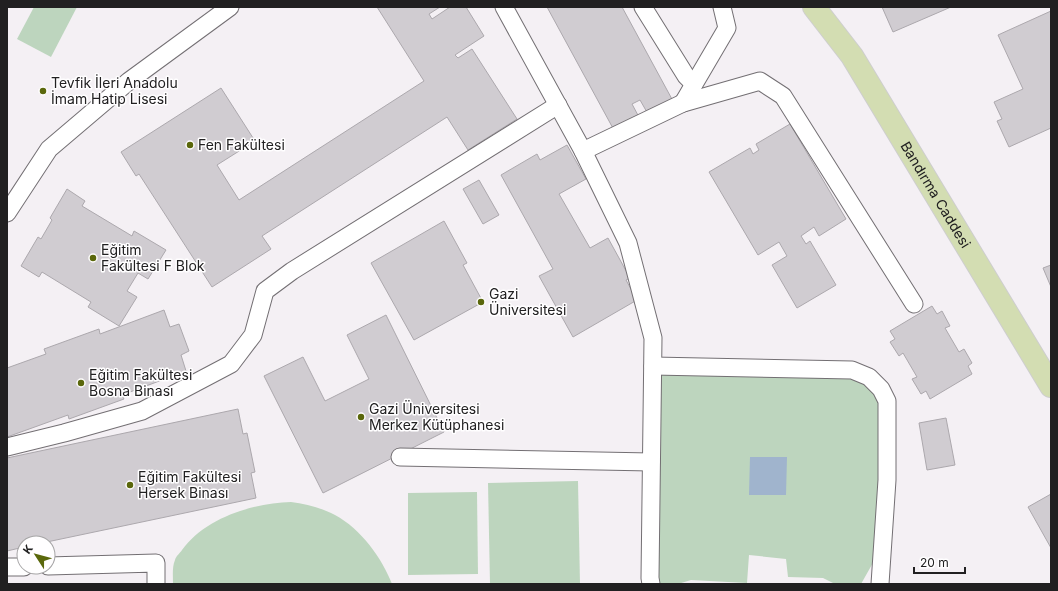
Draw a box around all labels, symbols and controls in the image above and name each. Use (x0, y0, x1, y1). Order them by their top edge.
place label: Tevfik İleri Anadolu İmam Hatip Lisesi (51, 74, 178, 107)
marker: Tevfik İleri Anadolu İmam Hatip Lisesi (38, 86, 48, 96)
place label: Fen Fakültesi (198, 136, 285, 153)
street label: Bandırma Caddesi (898, 138, 975, 251)
marker: Fen Fakültesi (185, 140, 195, 150)
place label: Eğitim Fakültesi F Blok (101, 241, 205, 274)
marker: Eğitim Fakültesi F Blok (88, 253, 98, 263)
place label: Gazi Üniversitesi (489, 285, 566, 318)
marker: Gazi Üniversitesi (476, 297, 486, 307)
place label: Eğitim Fakültesi Bosna Binası (89, 366, 192, 399)
marker: Eğitim Fakültesi Bosna Binası (76, 378, 86, 388)
place label: Gazi Üniversitesi Merkez Kütüphanesi (369, 400, 504, 433)
marker: Gazi Üniversitesi Merkez Kütüphanesi (356, 412, 366, 422)
place label: Eğitim Fakültesi Hersek Binası (138, 468, 241, 501)
marker: Eğitim Fakültesi Hersek Binası (125, 480, 135, 490)
north arrow (16, 535, 56, 575)
text: K (20, 542, 36, 556)
scale bar (914, 549, 965, 575)
text: 20 m (920, 555, 949, 570)

